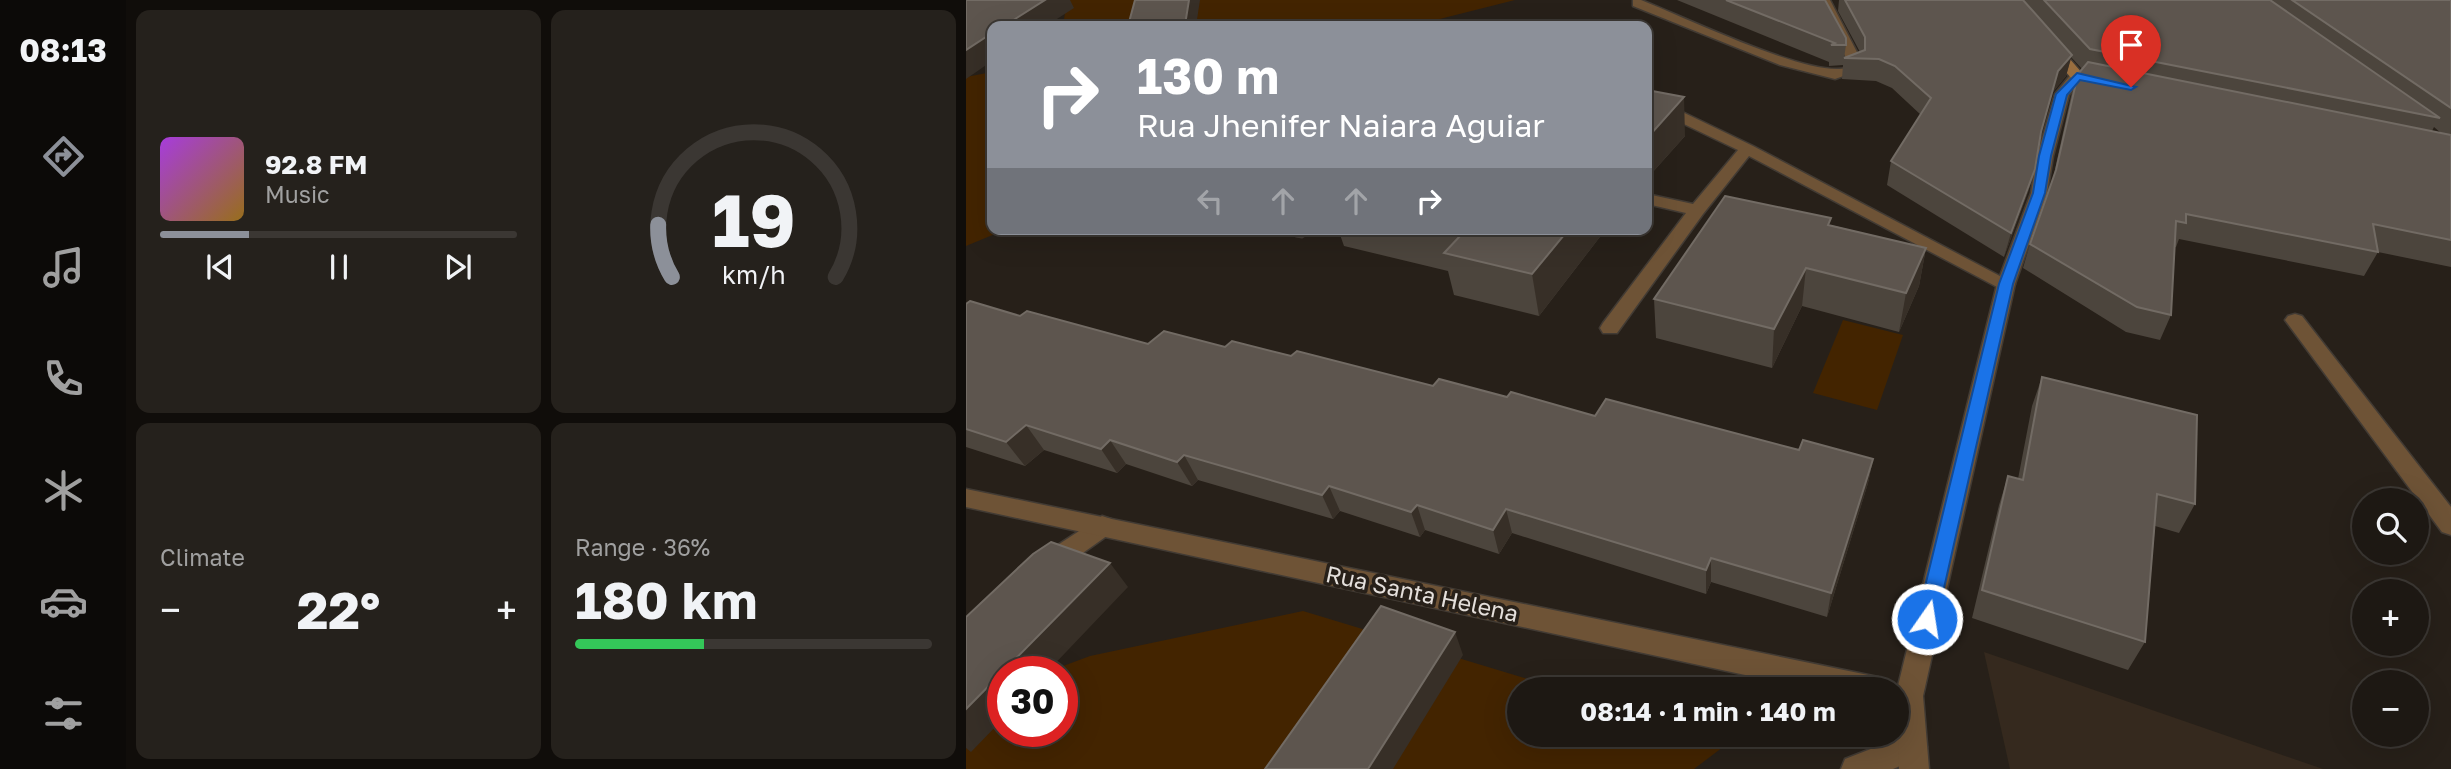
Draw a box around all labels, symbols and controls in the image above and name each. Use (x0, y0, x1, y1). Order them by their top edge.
pin (2101, 15, 2161, 87)
icon: arrive (2112, 26, 2150, 64)
text: 08:13 (19, 31, 107, 69)
text: 130 m (1137, 46, 1279, 105)
icon: right (1022, 49, 1113, 140)
text: Rua Jhenifer Naiara Aguiar (1137, 106, 1545, 144)
icon: directions (39, 132, 88, 181)
text: 92.8 FM (265, 149, 367, 180)
text: 19 (712, 177, 795, 264)
text: Music (265, 180, 330, 208)
icon: left (1191, 182, 1229, 220)
icon: ahead (1264, 182, 1302, 220)
icon: ahead (1337, 182, 1375, 220)
icon: right (1410, 182, 1448, 220)
icon: music (39, 243, 88, 292)
icon: previous (201, 248, 239, 286)
icon: pause (320, 248, 358, 286)
icon: next (439, 248, 477, 286)
text: km/h (722, 259, 785, 290)
icon: phone (39, 354, 88, 403)
icon: climate (39, 466, 88, 515)
map controls (2352, 488, 2429, 747)
button: search (2352, 488, 2429, 565)
text: Range · 36% (575, 533, 710, 561)
text: Climate (160, 543, 245, 571)
street label: Rua Santa Helena (1324, 559, 1521, 627)
text: 180 km (575, 568, 758, 630)
icon: car (39, 577, 88, 626)
text: 22° (297, 578, 380, 640)
button: + (2352, 579, 2429, 656)
position arrow (1890, 582, 1964, 656)
text: − (160, 587, 181, 632)
text: + (496, 587, 517, 632)
speed limit sign: 30 (987, 656, 1078, 747)
button: − (2352, 670, 2429, 747)
icon: filters (39, 689, 88, 738)
text: 08:14 · 1 min · 140 m (1580, 696, 1836, 727)

